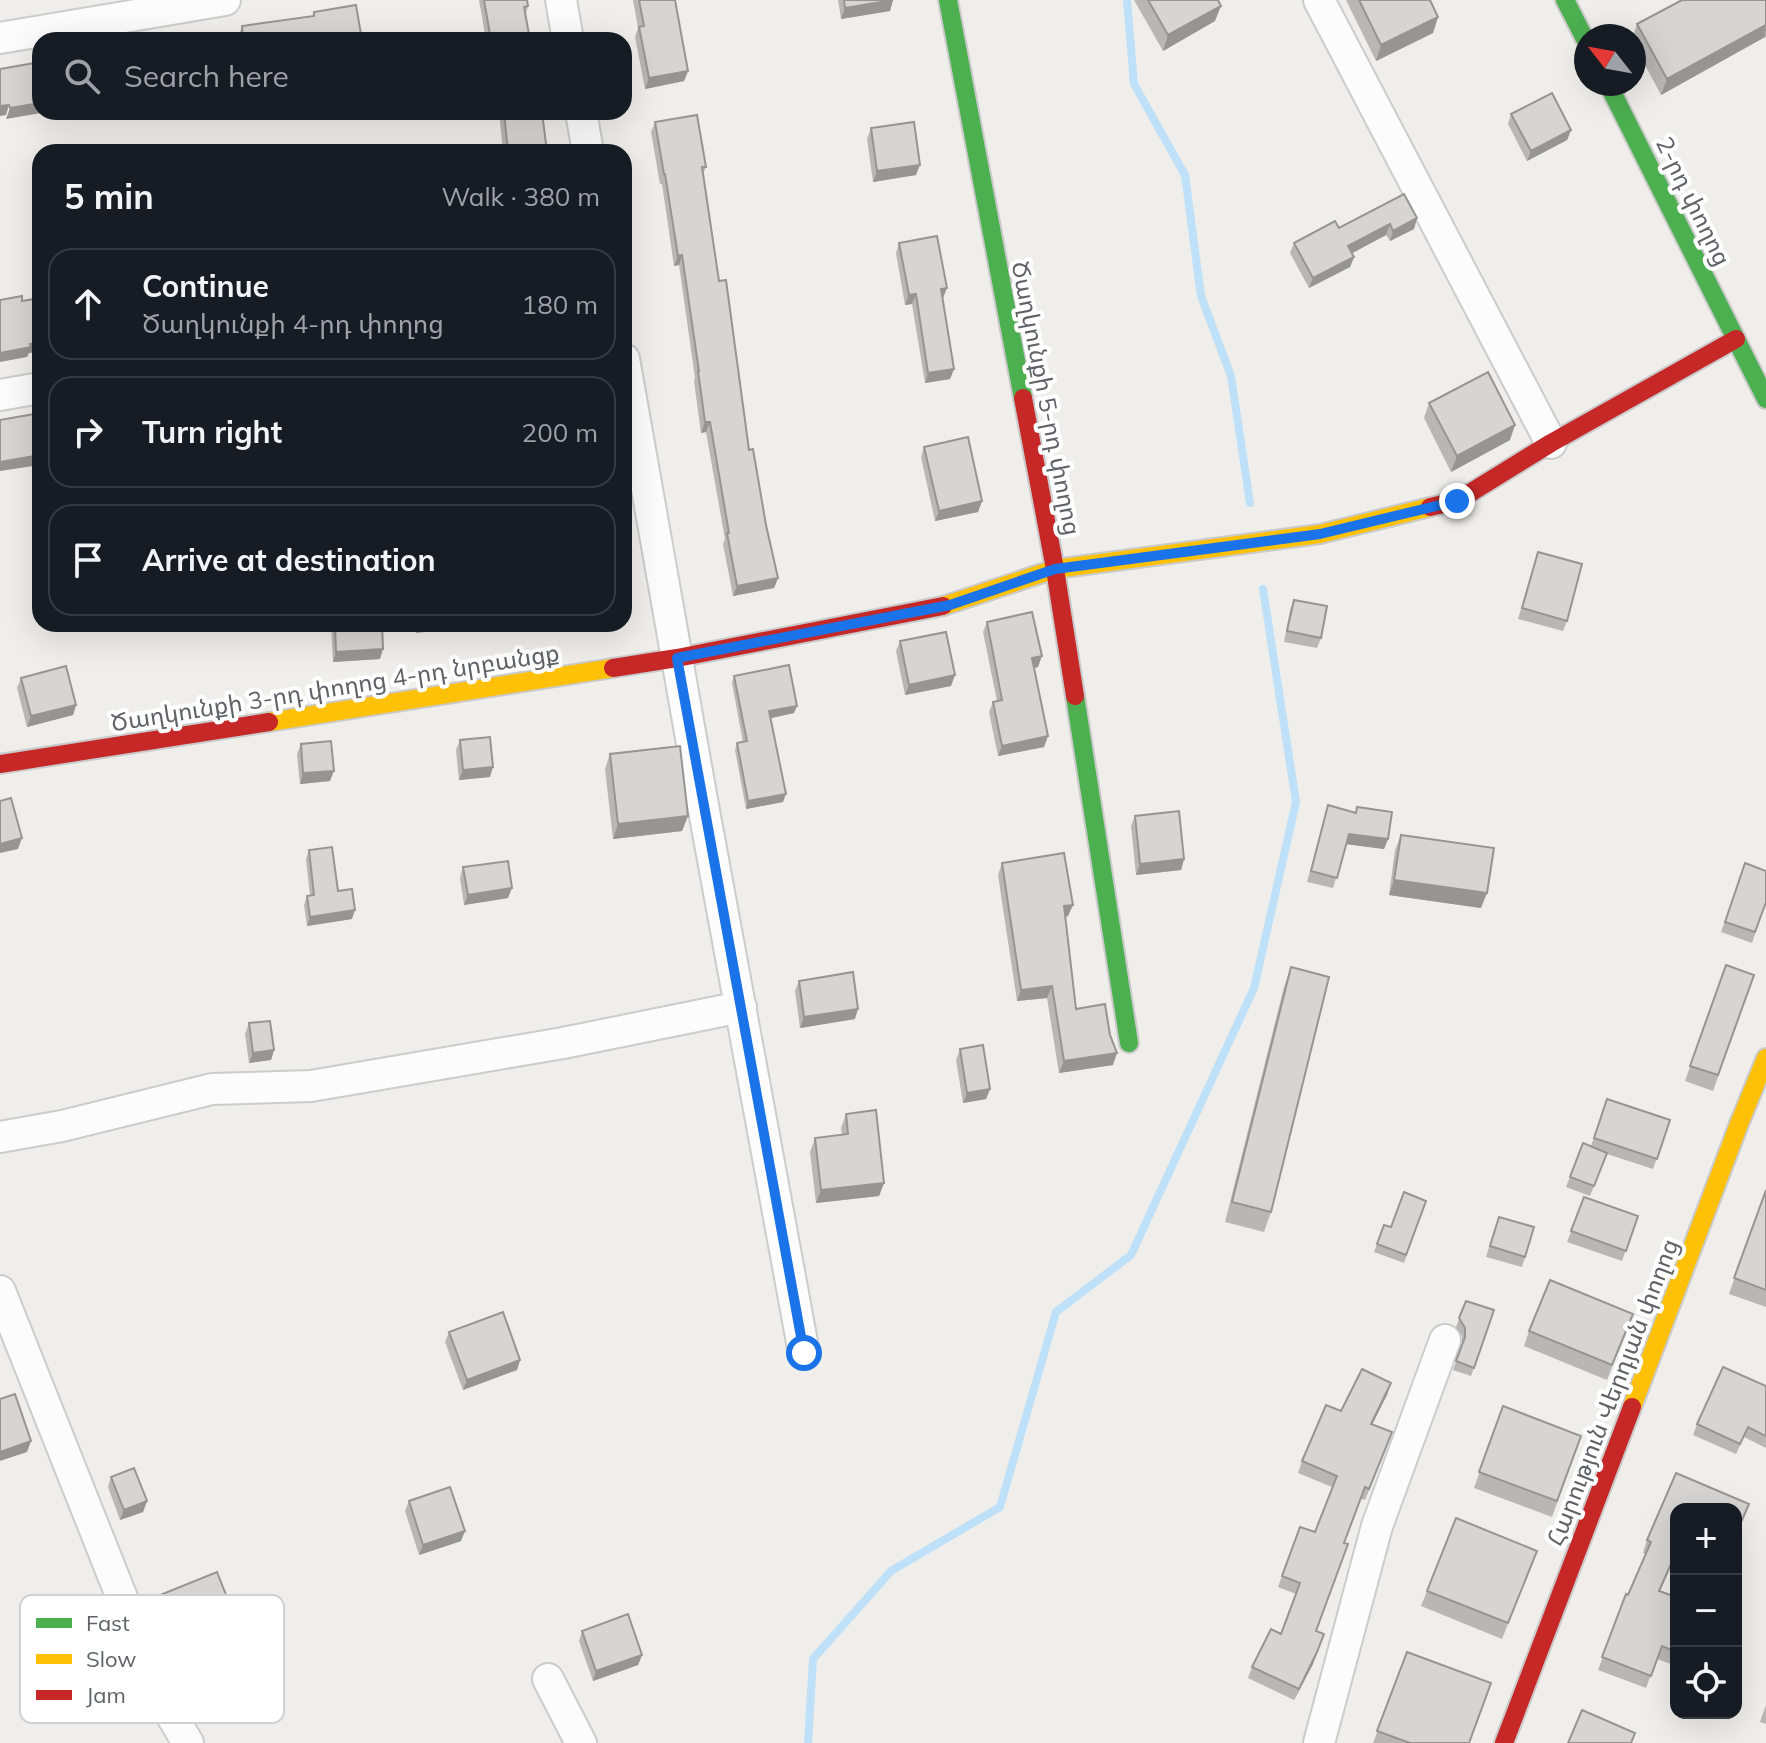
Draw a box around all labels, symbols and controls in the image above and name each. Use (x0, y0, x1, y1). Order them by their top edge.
north arrow (1574, 24, 1646, 96)
search box (32, 32, 632, 120)
icon: search (60, 54, 104, 98)
text: Search here (124, 57, 289, 95)
street label: 2-րդ փողոց (1650, 132, 1738, 270)
text: 5 min (64, 175, 154, 218)
text: Walk · 380 m (441, 180, 600, 213)
street label: Ծաղկունքի 5-րդ փողոց (1006, 258, 1088, 538)
text: Continue (142, 267, 269, 305)
icon: ahead (66, 282, 110, 326)
text: 180 m (522, 288, 598, 321)
text: Ծաղկունքի 4-րդ փողոց (142, 307, 444, 340)
icon: right (66, 410, 110, 454)
text: Turn right (142, 413, 282, 451)
text: 200 m (522, 416, 598, 449)
route end (1439, 483, 1475, 519)
icon: arrive (66, 538, 110, 582)
text: Arrive at destination (142, 541, 436, 579)
street label: Ծաղկունքի 3-րդ փողոց 4-րդ նրբանցք (109, 637, 561, 737)
street label: Հարություն Վերդյան փողոց (1539, 1234, 1685, 1550)
route start (786, 1335, 822, 1371)
map controls (1670, 1503, 1742, 1719)
button: + (1670, 1503, 1742, 1575)
button: − (1670, 1575, 1742, 1647)
legend (20, 1595, 284, 1723)
text: Fast (86, 1609, 130, 1637)
text: Slow (86, 1645, 136, 1673)
button: locate (1670, 1647, 1742, 1719)
text: Jam (86, 1681, 126, 1709)

